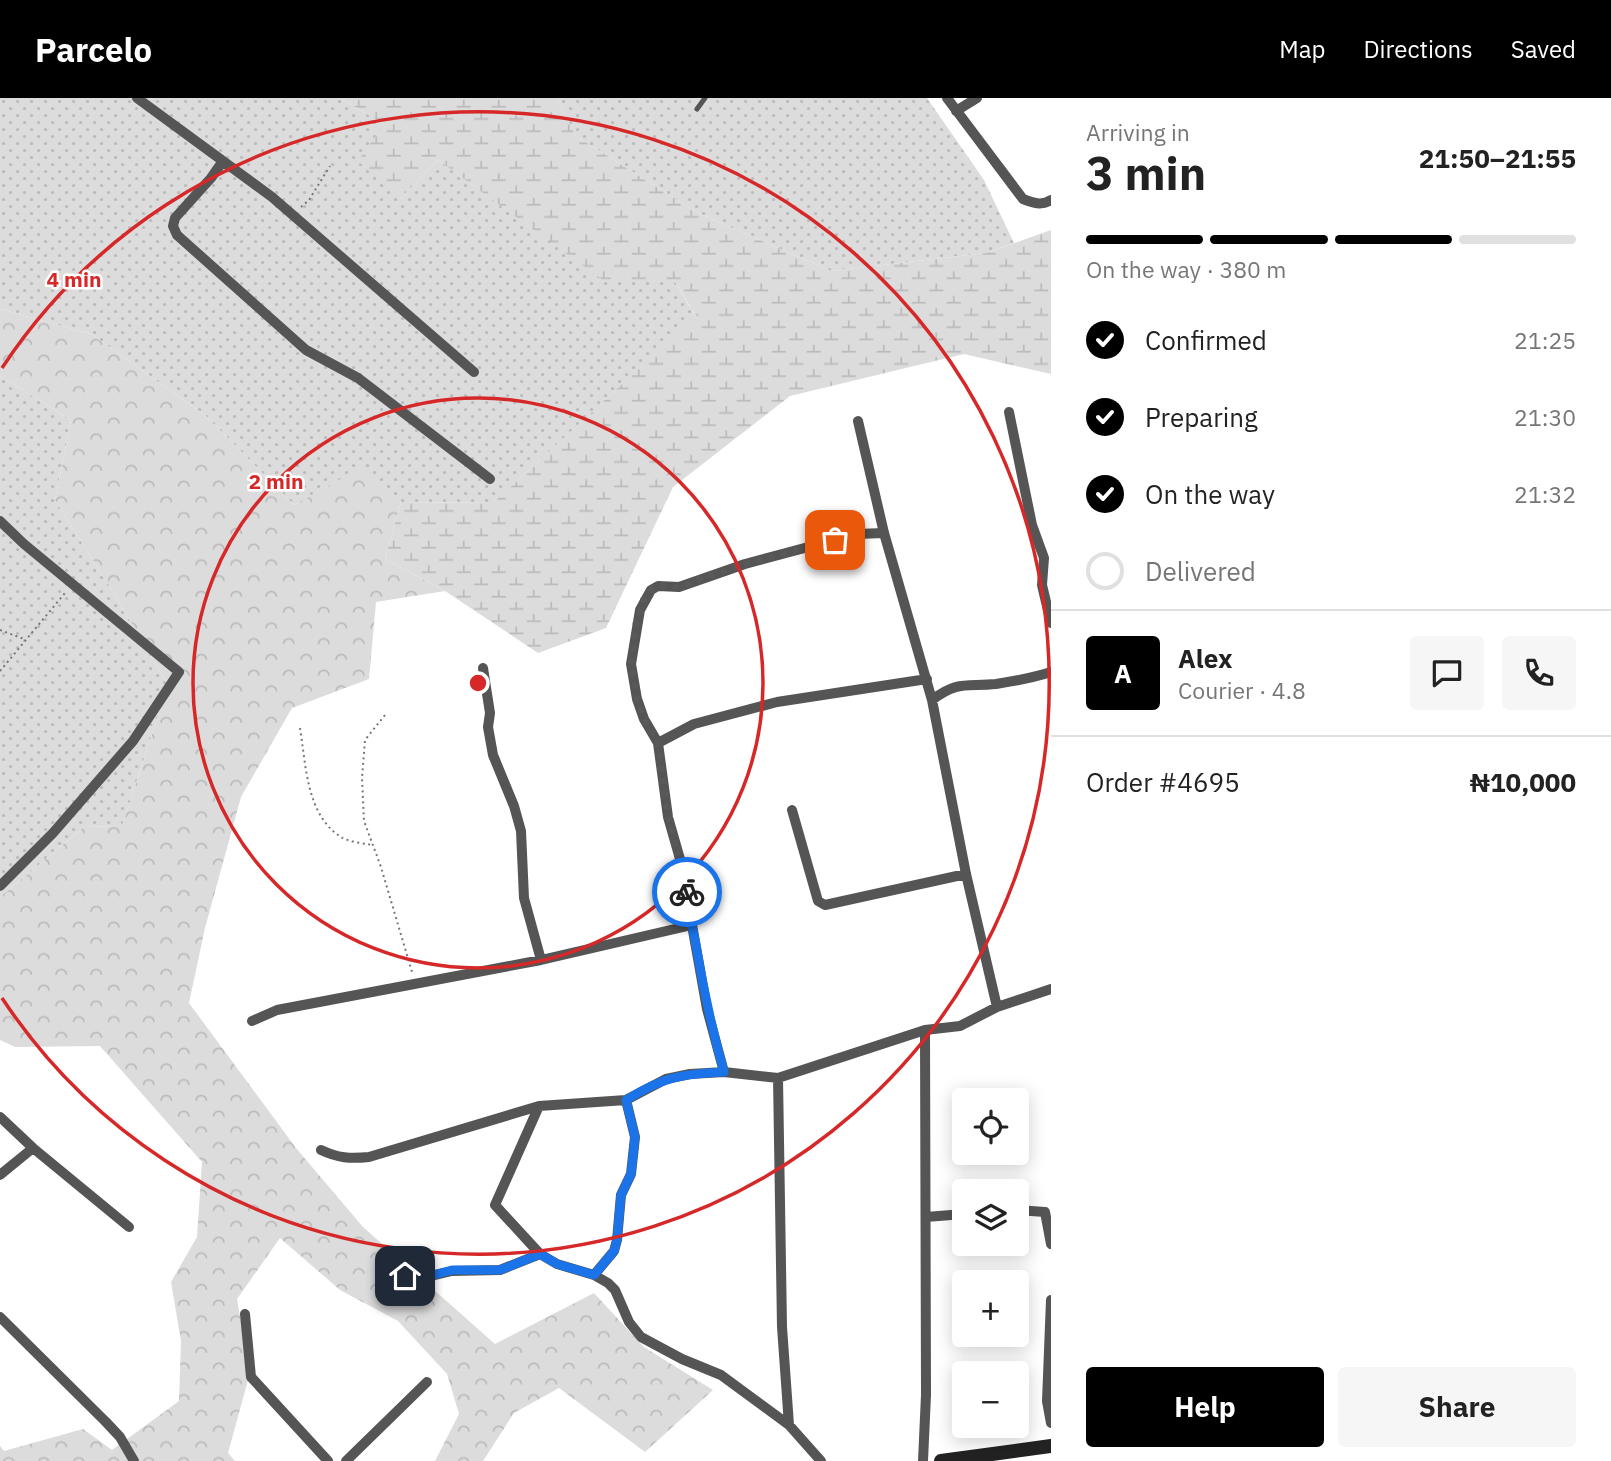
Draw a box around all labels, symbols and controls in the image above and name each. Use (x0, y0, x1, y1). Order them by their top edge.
text: Parcelo (35, 28, 152, 71)
text: Map (1279, 33, 1325, 65)
text: Directions (1363, 33, 1473, 65)
text: Saved (1511, 33, 1576, 65)
text: Arriving in (1086, 117, 1190, 147)
text: 21:50–21:55 (1419, 141, 1576, 175)
text: 3 min (1086, 143, 1206, 203)
text: On the way · 380 m (1086, 254, 1286, 284)
text: 4 min (47, 265, 101, 293)
icon: check (1086, 321, 1124, 359)
text: Confirmed (1145, 323, 1267, 357)
text: 21:25 (1514, 325, 1576, 355)
icon: check (1086, 398, 1124, 436)
text: Preparing (1145, 400, 1258, 434)
text: 21:30 (1514, 402, 1576, 432)
text: 2 min (249, 467, 303, 495)
icon: check (1086, 475, 1124, 513)
text: On the way (1145, 477, 1275, 511)
text: 21:32 (1514, 479, 1576, 509)
pin (805, 510, 865, 570)
icon: bag (816, 521, 854, 559)
text: Delivered (1145, 554, 1256, 588)
button: chat (1410, 636, 1484, 710)
button: phone (1502, 636, 1576, 710)
text: Alex (1178, 641, 1232, 675)
text: A (1114, 656, 1132, 690)
centre of rings (466, 671, 490, 695)
text: Courier · 4.8 (1178, 675, 1306, 705)
text: Order #4695 (1086, 765, 1240, 799)
text: ₦10,000 (1470, 765, 1576, 799)
courier (652, 857, 722, 927)
icon: bike (668, 873, 706, 911)
map controls (952, 1088, 1029, 1438)
button: locate (952, 1088, 1029, 1165)
button: layers (952, 1179, 1029, 1256)
pin (375, 1246, 435, 1306)
icon: home (386, 1257, 424, 1295)
button: + (952, 1270, 1029, 1347)
button: − (952, 1361, 1029, 1438)
button: Help (1086, 1367, 1324, 1447)
button: Share (1338, 1367, 1576, 1447)

